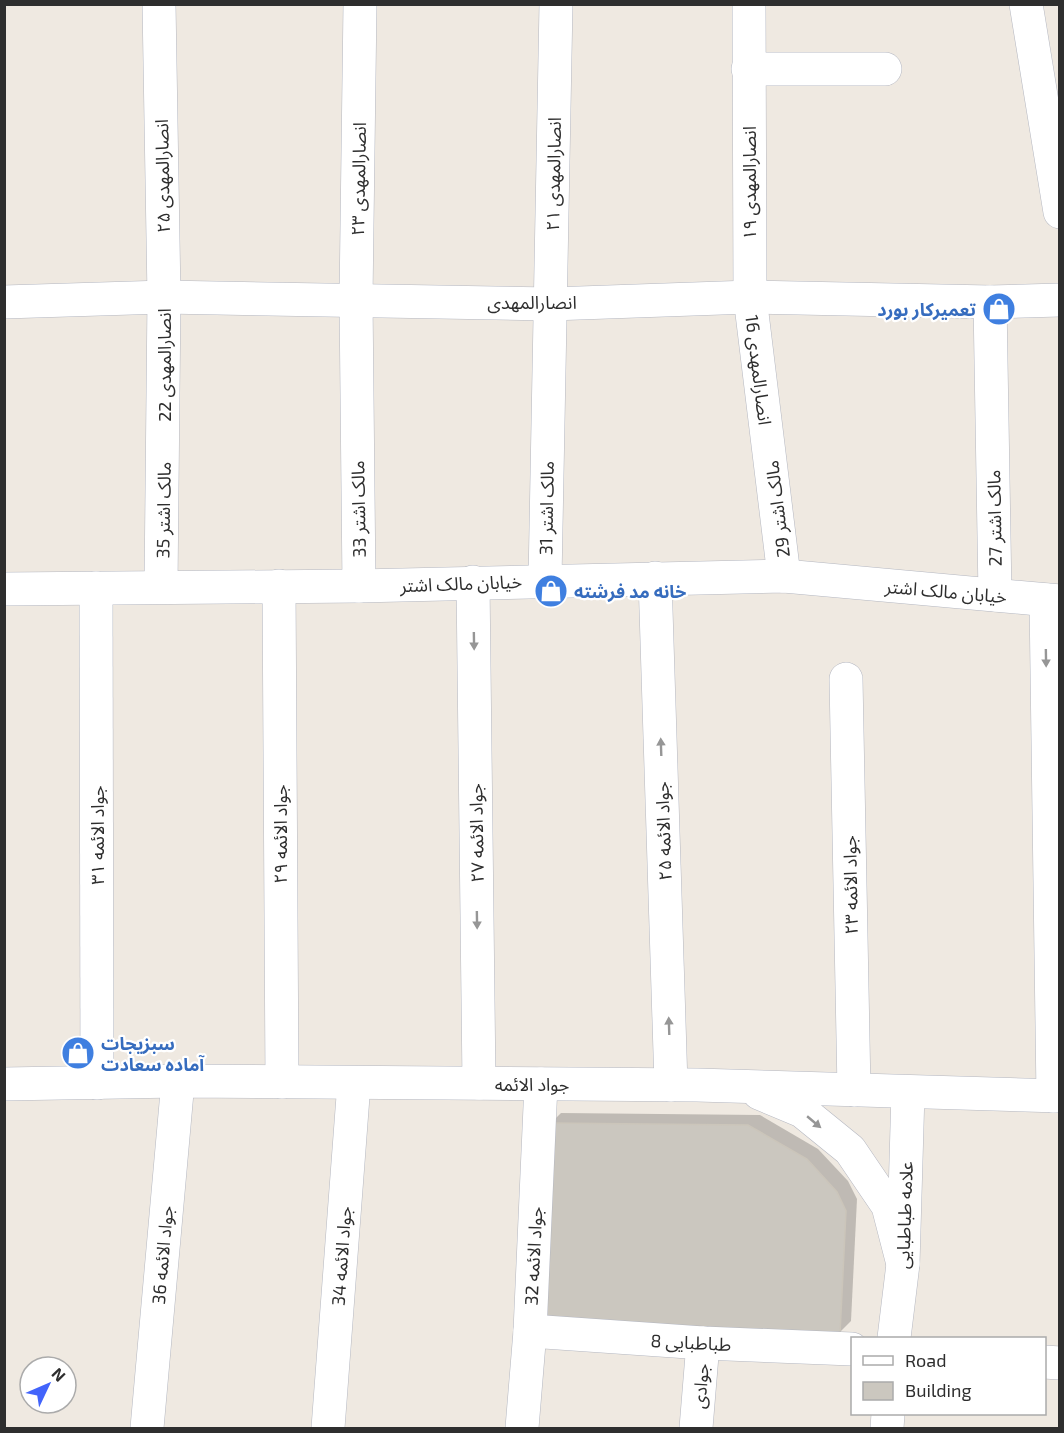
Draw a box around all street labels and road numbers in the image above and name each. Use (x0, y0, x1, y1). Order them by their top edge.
street label: انصارالمهدی ۲۱ (541, 117, 566, 231)
street label: انصارالمهدی ۲۵ (150, 119, 175, 233)
street label: انصارالمهدی ۲۳ (346, 122, 371, 236)
street label: انصارالمهدی ۱۹ (738, 126, 761, 240)
street label: انصارالمهدی (487, 291, 577, 314)
street label: انصارالمهدی 22 (153, 308, 176, 422)
street label: انصارالمهدی 16 (740, 314, 777, 426)
street label: مالک اشتر 29 (760, 459, 795, 559)
street label: مالک اشتر 33 (346, 460, 371, 558)
street label: مالک اشتر 35 (151, 461, 176, 559)
street label: مالک اشتر 31 (534, 461, 559, 555)
street label: مالک اشتر 27 (982, 470, 1007, 566)
street label: خیابان مالک اشتر (399, 570, 522, 597)
street label: خیابان مالک اشتر (883, 575, 1008, 608)
street label: جواد الائمه ۲۵ (650, 781, 677, 881)
street label: جواد الائمه ۲۷ (464, 783, 489, 883)
street label: جواد الائمه ۲۹ (269, 784, 292, 884)
street label: جواد الائمه ۳۱ (86, 785, 109, 885)
street label: جواد الائمه ۲۳ (838, 835, 863, 935)
street label: جواد الائمه (495, 1073, 569, 1096)
street label: علامه طباطبایی (891, 1161, 918, 1269)
street label: جواد الائمه 36 (147, 1205, 178, 1305)
street label: جواد الائمه 34 (327, 1205, 356, 1307)
street label: جواد الائمه 32 (519, 1206, 548, 1306)
street label: طباطبایی 8 (650, 1329, 732, 1356)
street label: جوادی (687, 1362, 714, 1410)

